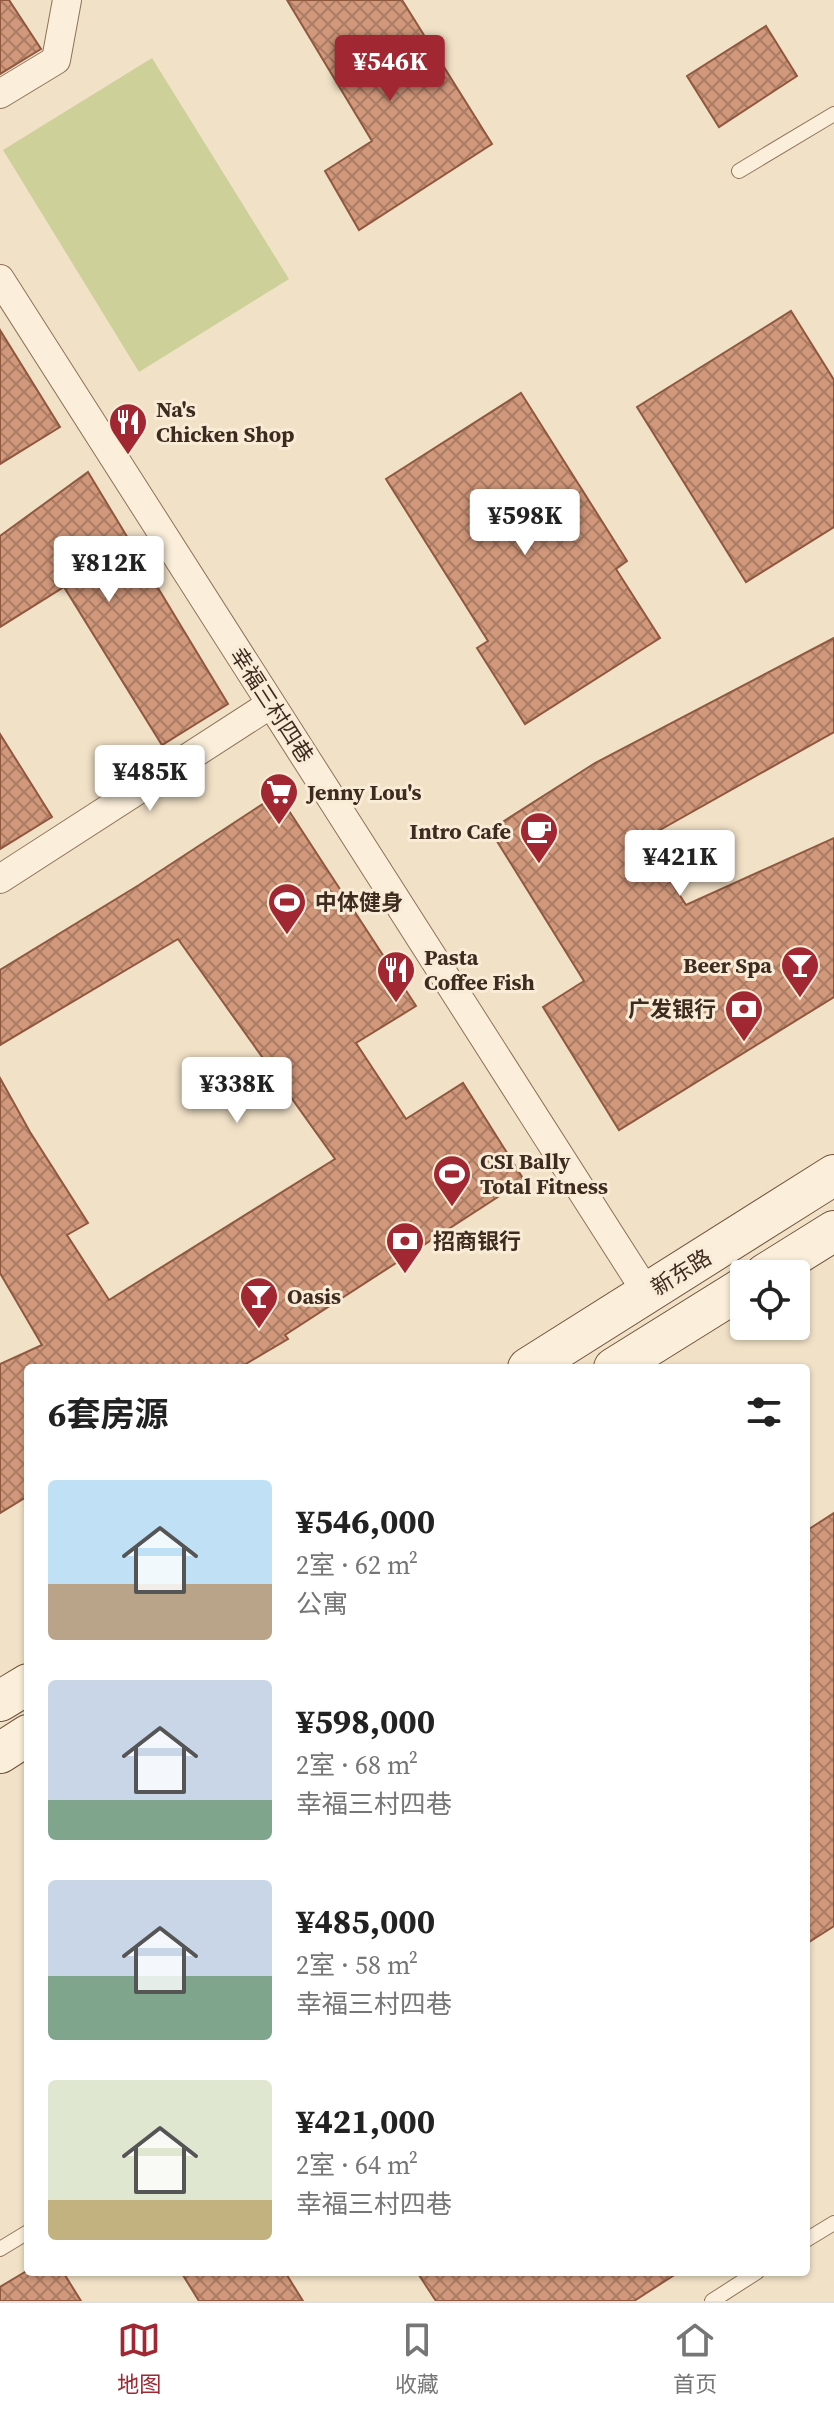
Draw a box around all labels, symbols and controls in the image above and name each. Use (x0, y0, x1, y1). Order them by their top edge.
pin: ¥546K (334, 35, 446, 103)
text: ¥546K (353, 43, 427, 79)
place label: Na's Chicken Shop (156, 394, 294, 449)
restaurant icon: Na's Chicken Shop (107, 401, 149, 456)
pin: ¥598K (469, 489, 581, 557)
text: ¥598K (488, 497, 562, 533)
pin: ¥812K (53, 536, 165, 604)
text: ¥812K (72, 544, 146, 580)
street label: 幸福三村四巷 (223, 641, 321, 769)
pin: ¥485K (94, 745, 206, 813)
text: ¥485K (113, 753, 187, 789)
supermarket icon: Jenny Lou's (258, 771, 300, 826)
place label: Jenny Lou's (305, 777, 421, 807)
cafe icon: Intro Cafe (518, 810, 560, 865)
place label: Intro Cafe (410, 816, 511, 846)
pin: ¥421K (624, 830, 736, 898)
text: ¥421K (643, 838, 717, 874)
sports icon: 中体健身 (266, 881, 308, 936)
place label: 中体健身 (315, 887, 403, 917)
place label: Pasta Coffee Fish (424, 942, 535, 997)
bar icon: Beer Spa (779, 944, 821, 999)
restaurant icon: Pasta Coffee Fish (375, 949, 417, 1004)
place label: Beer Spa (683, 950, 772, 980)
bank icon: 广发银行 (723, 988, 765, 1043)
place label: 广发银行 (628, 994, 716, 1024)
pin: ¥338K (181, 1057, 293, 1125)
text: ¥338K (200, 1065, 274, 1101)
place label: CSI Bally Total Fitness (480, 1146, 608, 1201)
sports icon: CSI Bally Total Fitness (431, 1153, 473, 1208)
bank icon: 招商银行 (384, 1220, 426, 1275)
place label: 招商银行 (433, 1226, 521, 1256)
street label: 新东路 (645, 1242, 717, 1302)
map controls (730, 1260, 810, 1340)
button: locate (730, 1260, 810, 1340)
bar icon: Oasis (238, 1275, 280, 1330)
place label: Oasis (287, 1281, 341, 1311)
icon: filters (742, 1390, 786, 1434)
text: 6套房源 (48, 1391, 168, 1437)
text: ¥546,000 (296, 1498, 435, 1544)
icon: home (112, 1512, 208, 1608)
text: 2室 · 62 m² (296, 1547, 418, 1583)
text: 公寓 (296, 1586, 348, 1622)
text: ¥598,000 (296, 1698, 435, 1744)
icon: home (112, 1712, 208, 1808)
text: 2室 · 68 m² (296, 1747, 418, 1783)
text: 幸福三村四巷 (296, 1786, 452, 1822)
text: ¥485,000 (296, 1898, 435, 1944)
icon: home (112, 1912, 208, 2008)
text: 2室 · 58 m² (296, 1947, 418, 1983)
text: 幸福三村四巷 (296, 1986, 452, 2022)
text: ¥421,000 (296, 2098, 435, 2144)
icon: home (112, 2112, 208, 2208)
text: 2室 · 64 m² (296, 2147, 418, 2183)
text: 幸福三村四巷 (296, 2186, 452, 2222)
tab: 地图 (117, 2318, 161, 2399)
tab: 收藏 (395, 2318, 439, 2399)
tab: 首页 (673, 2318, 717, 2399)

